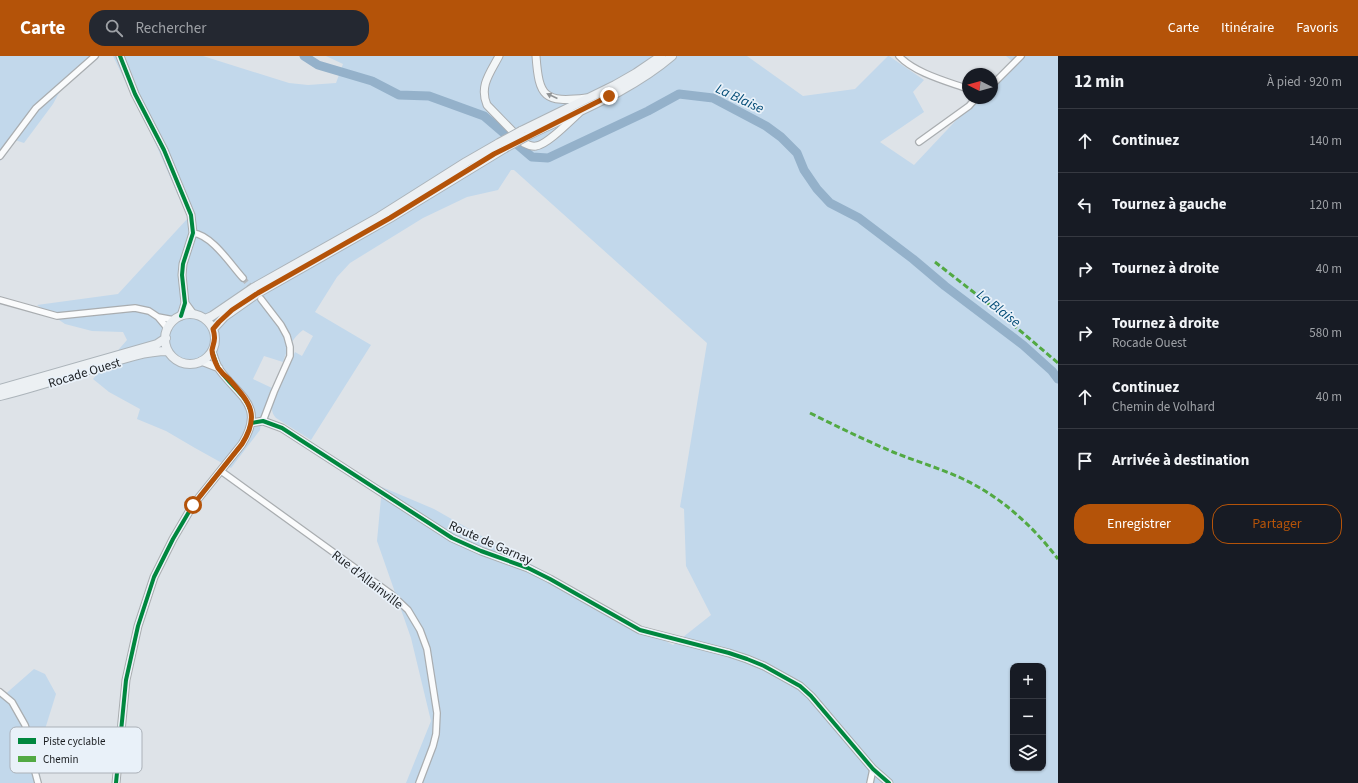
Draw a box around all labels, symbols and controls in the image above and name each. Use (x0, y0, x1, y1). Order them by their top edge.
search box (89, 10, 369, 46)
text: Carte (20, 15, 65, 42)
icon: search (103, 17, 125, 39)
text: Rechercher (135, 18, 206, 39)
text: Carte (1168, 18, 1199, 38)
text: Itinéraire (1221, 18, 1274, 38)
text: Favoris (1296, 18, 1338, 38)
north arrow (962, 68, 998, 104)
text: 12 min (1074, 70, 1124, 94)
text: À pied · 920 m (1267, 73, 1342, 91)
water label: La Blaise (712, 79, 767, 119)
route end (600, 87, 618, 105)
one-way arrow (546, 93, 558, 99)
icon: ahead (1074, 130, 1096, 152)
text: Continuez (1112, 130, 1179, 151)
text: 140 m (1309, 132, 1342, 150)
icon: left (1074, 194, 1096, 216)
text: Tournez à gauche (1112, 194, 1227, 215)
text: 120 m (1309, 196, 1342, 214)
icon: right (1074, 258, 1096, 280)
text: Tournez à droite (1112, 258, 1219, 279)
text: 40 m (1316, 260, 1342, 278)
water label: La Blaise (972, 285, 1025, 333)
text: Tournez à droite (1112, 313, 1219, 334)
icon: right (1074, 322, 1096, 344)
text: 580 m (1309, 324, 1342, 342)
text: Rocade Ouest (1112, 334, 1187, 352)
street label: Rocade Ouest (46, 353, 123, 392)
text: Continuez (1112, 377, 1179, 398)
icon: ahead (1074, 386, 1096, 408)
text: 40 m (1316, 388, 1342, 406)
text: Chemin de Volhard (1112, 398, 1215, 416)
icon: arrive (1074, 450, 1096, 472)
text: Arrivée à destination (1112, 450, 1249, 471)
route start (184, 496, 202, 514)
button: Enregistrer (1074, 504, 1204, 544)
button: Partager (1212, 504, 1342, 544)
street label: Route de Garnay (446, 516, 535, 569)
street label: Rue d'Allainville (328, 546, 407, 613)
map controls (1010, 663, 1046, 771)
button: + (1010, 663, 1046, 699)
button: − (1010, 699, 1046, 735)
legend (10, 727, 142, 773)
text: Piste cyclable (43, 734, 106, 749)
button: layers (1010, 735, 1046, 771)
text: Chemin (43, 752, 79, 767)

